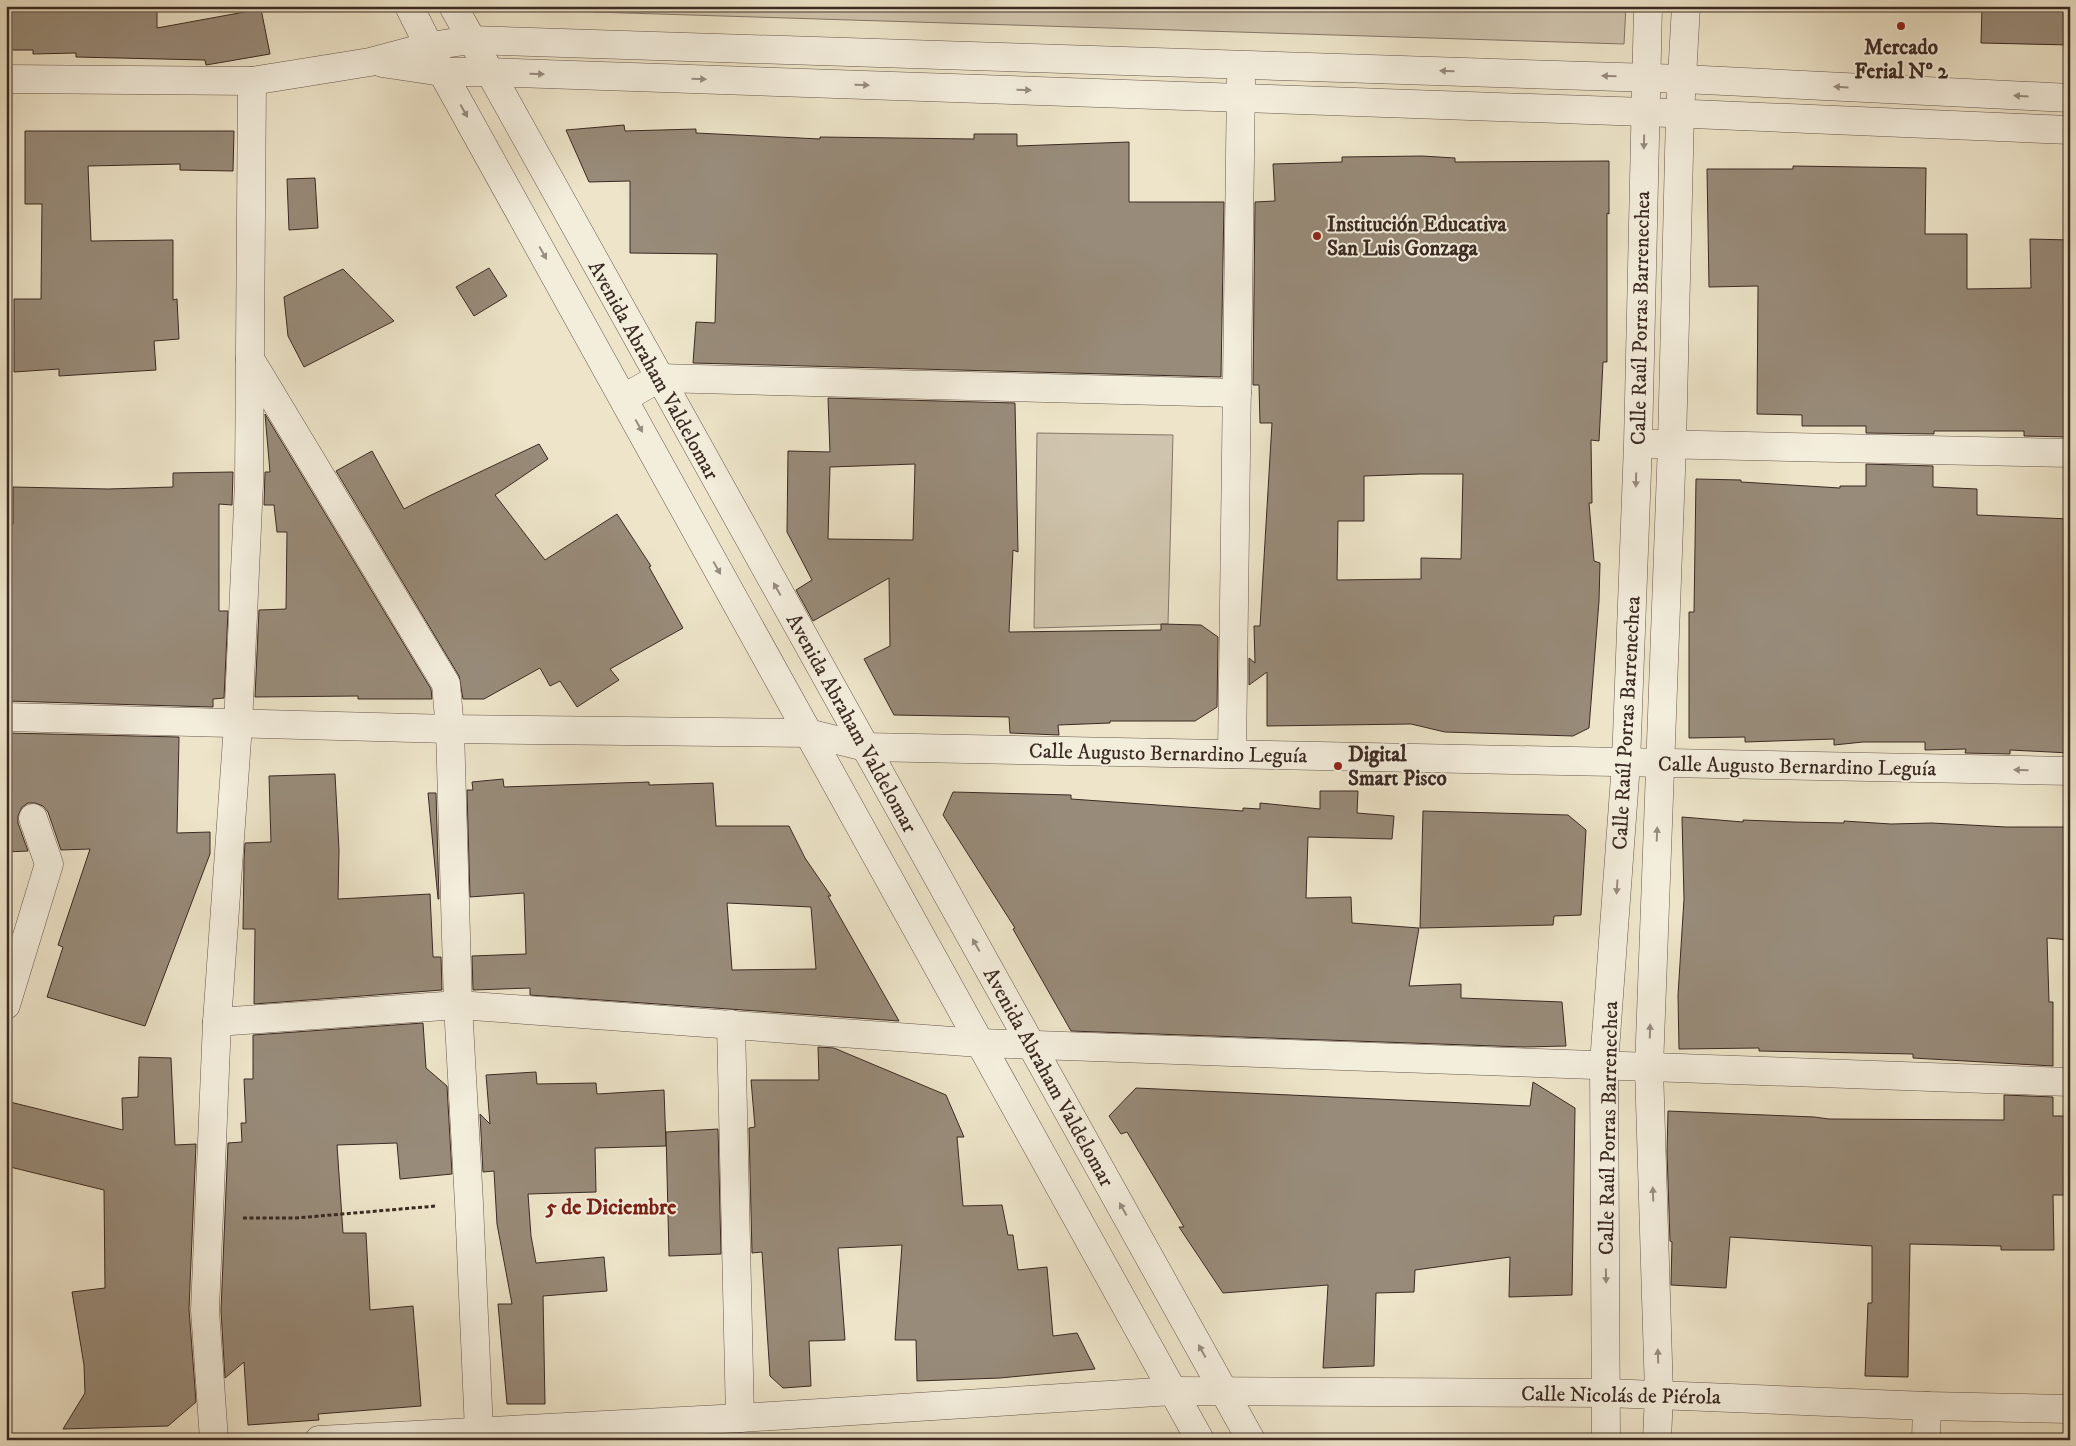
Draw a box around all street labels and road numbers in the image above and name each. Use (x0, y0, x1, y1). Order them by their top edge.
street label: Calle Raúl Porras Barrenechea (1626, 191, 1656, 445)
street label: Avenida Abraham Valdelomar (582, 256, 724, 485)
street label: Calle Raúl Porras Barrenechea (1607, 595, 1647, 851)
street label: Avenida Abraham Valdelomar (780, 609, 922, 838)
street label: Calle Augusto Bernardino Leguía (1029, 739, 1307, 769)
street label: Calle Augusto Bernardino Leguía (1658, 752, 1936, 782)
street label: Avenida Abraham Valdelomar (977, 963, 1119, 1192)
street label: Calle Raúl Porras Barrenechea (1594, 1001, 1624, 1255)
street label: Calle Nicolás de Piérola (1521, 1381, 1721, 1411)

